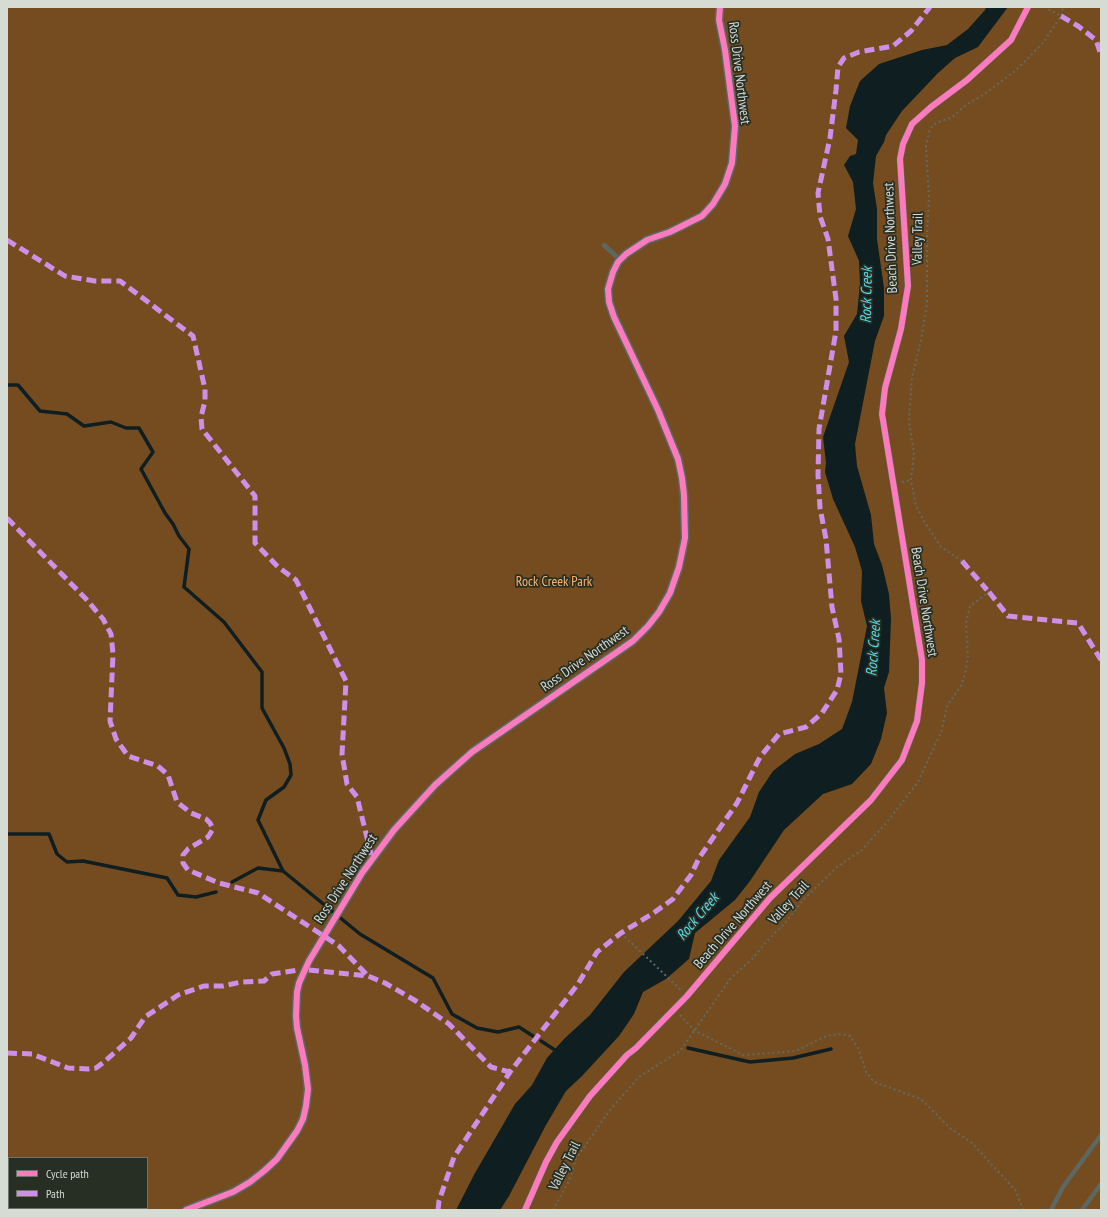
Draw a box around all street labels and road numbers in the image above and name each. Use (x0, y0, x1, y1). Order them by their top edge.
street label: Ross Drive Northwest (724, 21, 754, 125)
street label: Beach Drive Northwest (881, 182, 901, 294)
street label: Valley Trail (909, 213, 927, 265)
street label: Beach Drive Northwest (907, 546, 941, 658)
street label: Ross Drive Northwest (538, 622, 632, 696)
street label: Ross Drive Northwest (311, 831, 381, 927)
street label: Beach Drive Northwest (690, 878, 776, 972)
street label: Valley Trail (765, 878, 813, 928)
street label: Valley Trail (546, 1139, 584, 1193)

